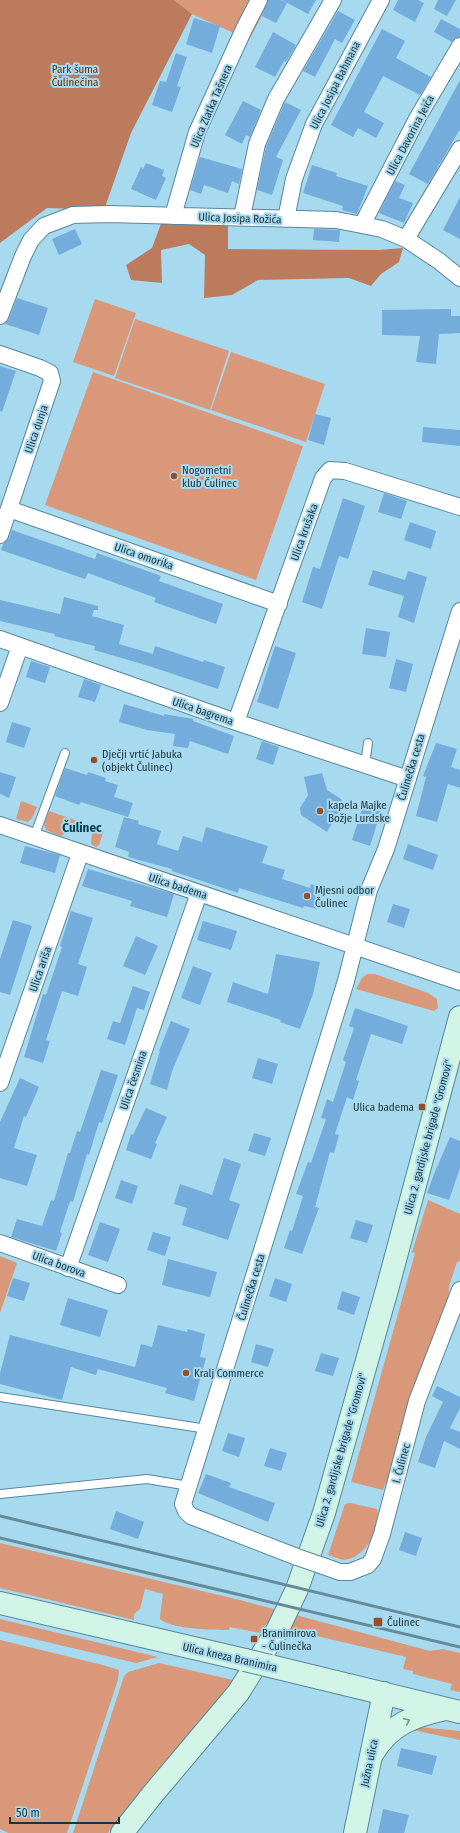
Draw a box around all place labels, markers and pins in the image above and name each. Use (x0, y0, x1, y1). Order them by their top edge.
place label: Nogometni klub Čulinec (182, 464, 237, 490)
marker: Nogometni klub Čulinec (169, 471, 179, 481)
place label: Dječji vrtić Jabuka (objekt Čulinec) (102, 748, 182, 774)
marker: Dječji vrtić Jabuka (objekt Čulinec) (89, 755, 99, 765)
place label: kapela Majke Božje Lurdske (328, 799, 390, 825)
marker: kapela Majke Božje Lurdske (315, 806, 325, 816)
place label: Mjesni odbor Čulinec (315, 884, 374, 910)
marker: Mjesni odbor Čulinec (302, 891, 312, 901)
place label: Ulica badema (353, 1101, 414, 1114)
marker: Ulica badema (417, 1102, 427, 1112)
place label: Kralj Commerce (194, 1367, 264, 1380)
marker: Kralj Commerce (181, 1368, 191, 1378)
place label: Čulinec (387, 1615, 420, 1629)
marker: Čulinec (372, 1616, 384, 1628)
place label: Branimirova - Čulinečka (262, 1627, 316, 1653)
marker: Branimirova - Čulinečka (249, 1634, 259, 1644)

